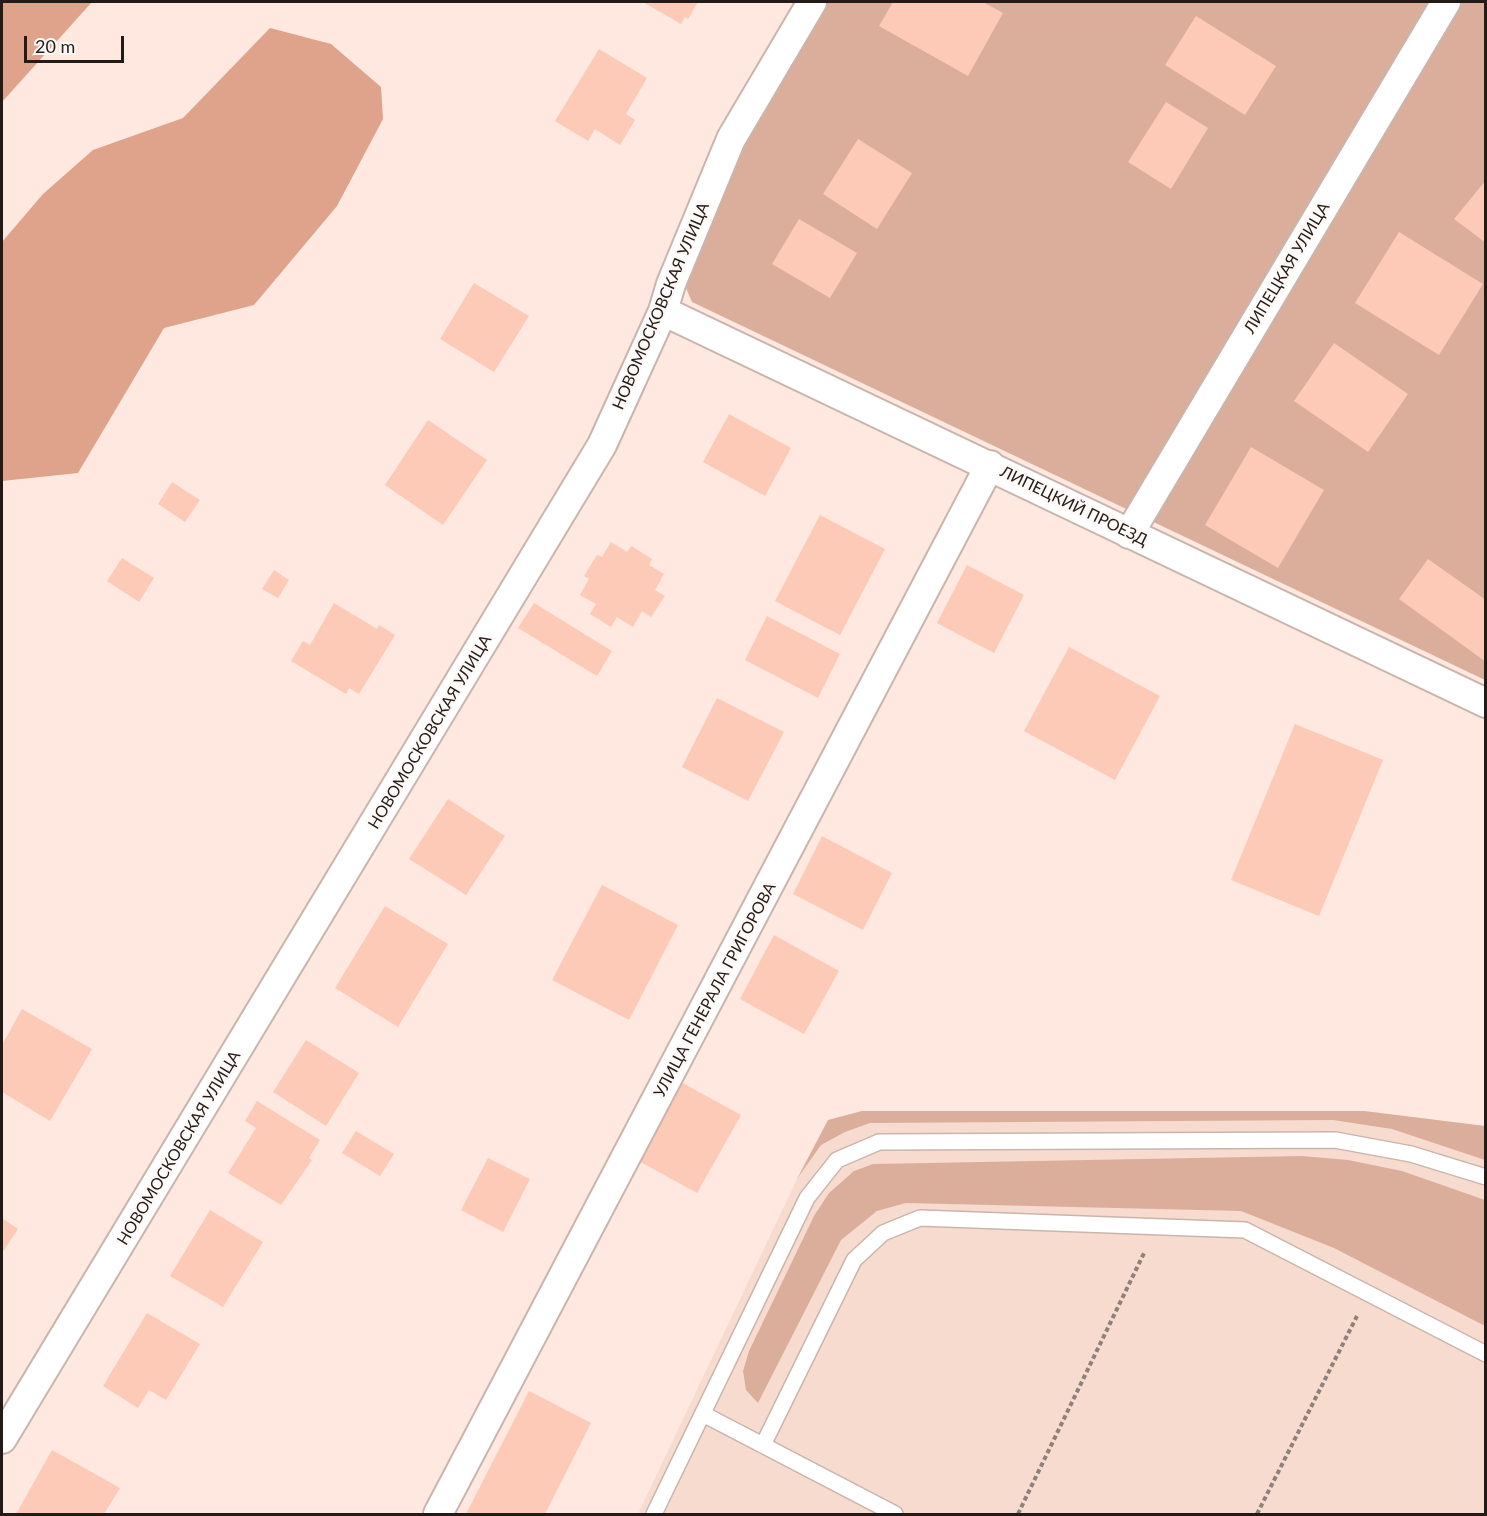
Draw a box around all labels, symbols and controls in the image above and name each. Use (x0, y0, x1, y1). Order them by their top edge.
scale bar (27, 24, 128, 62)
text: 20 m (35, 35, 75, 57)
street label: ЛИПЕЦКАЯ УЛИЦА (1240, 199, 1334, 337)
street label: НОВОМОСКОВСКАЯ УЛИЦА (609, 200, 713, 412)
street label: ЛИПЕЦКИЙ ПРОЕЗД (997, 462, 1151, 550)
street label: НОВОМОСКОВСКАЯ УЛИЦА (364, 631, 496, 833)
street label: УЛИЦА ГЕНЕРАЛА ГРИГОРОВА (650, 879, 780, 1101)
street label: НОВОМОСКОВСКАЯ УЛИЦА (113, 1047, 245, 1249)

